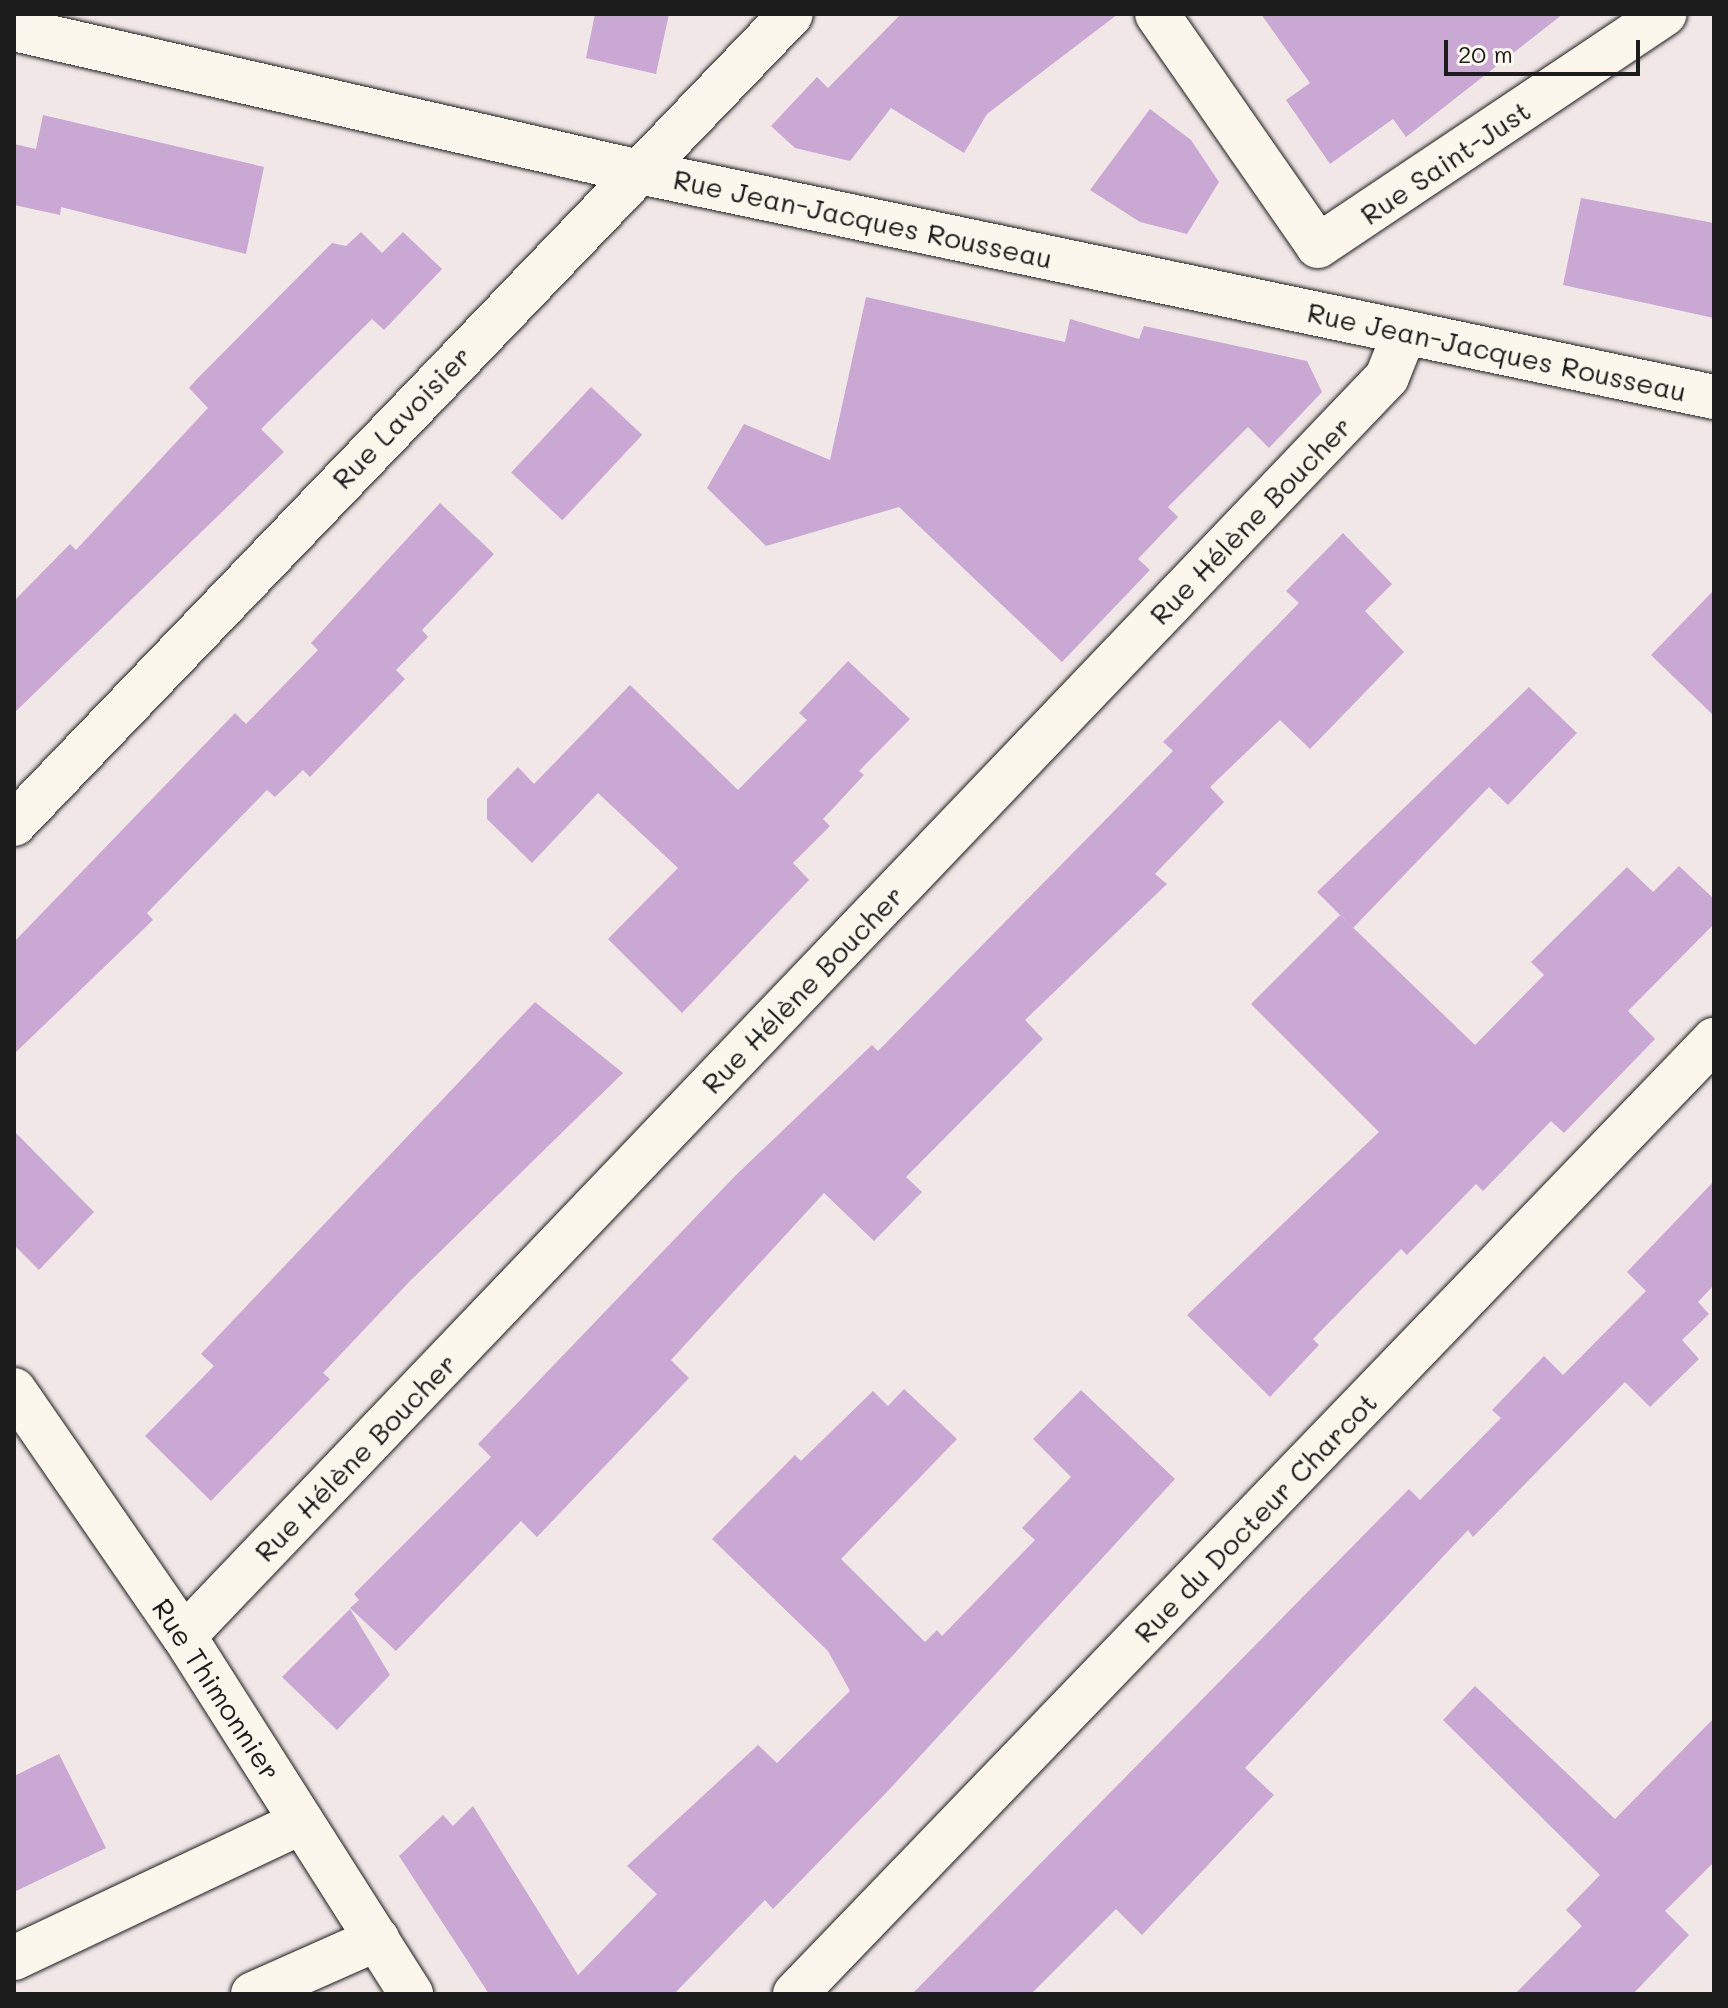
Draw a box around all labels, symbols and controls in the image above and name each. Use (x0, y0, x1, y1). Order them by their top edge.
scale bar (1448, 24, 1644, 74)
text: 20 m (1458, 38, 1513, 69)
street label: Rue Saint-Just (1354, 93, 1536, 231)
street label: Rue Jean-Jacques Rousseau (670, 161, 1056, 275)
street label: Rue Jean-Jacques Rousseau (1304, 294, 1690, 408)
street label: Rue Lavoisier (325, 339, 477, 495)
street label: Rue Hélène Boucher (1142, 409, 1358, 631)
street label: Rue Hélène Boucher (694, 878, 910, 1100)
street label: Rue Hélène Boucher (247, 1346, 463, 1568)
street label: Rue du Docteur Charcot (1127, 1385, 1383, 1649)
street label: Rue Thimonnier (146, 1592, 288, 1786)

